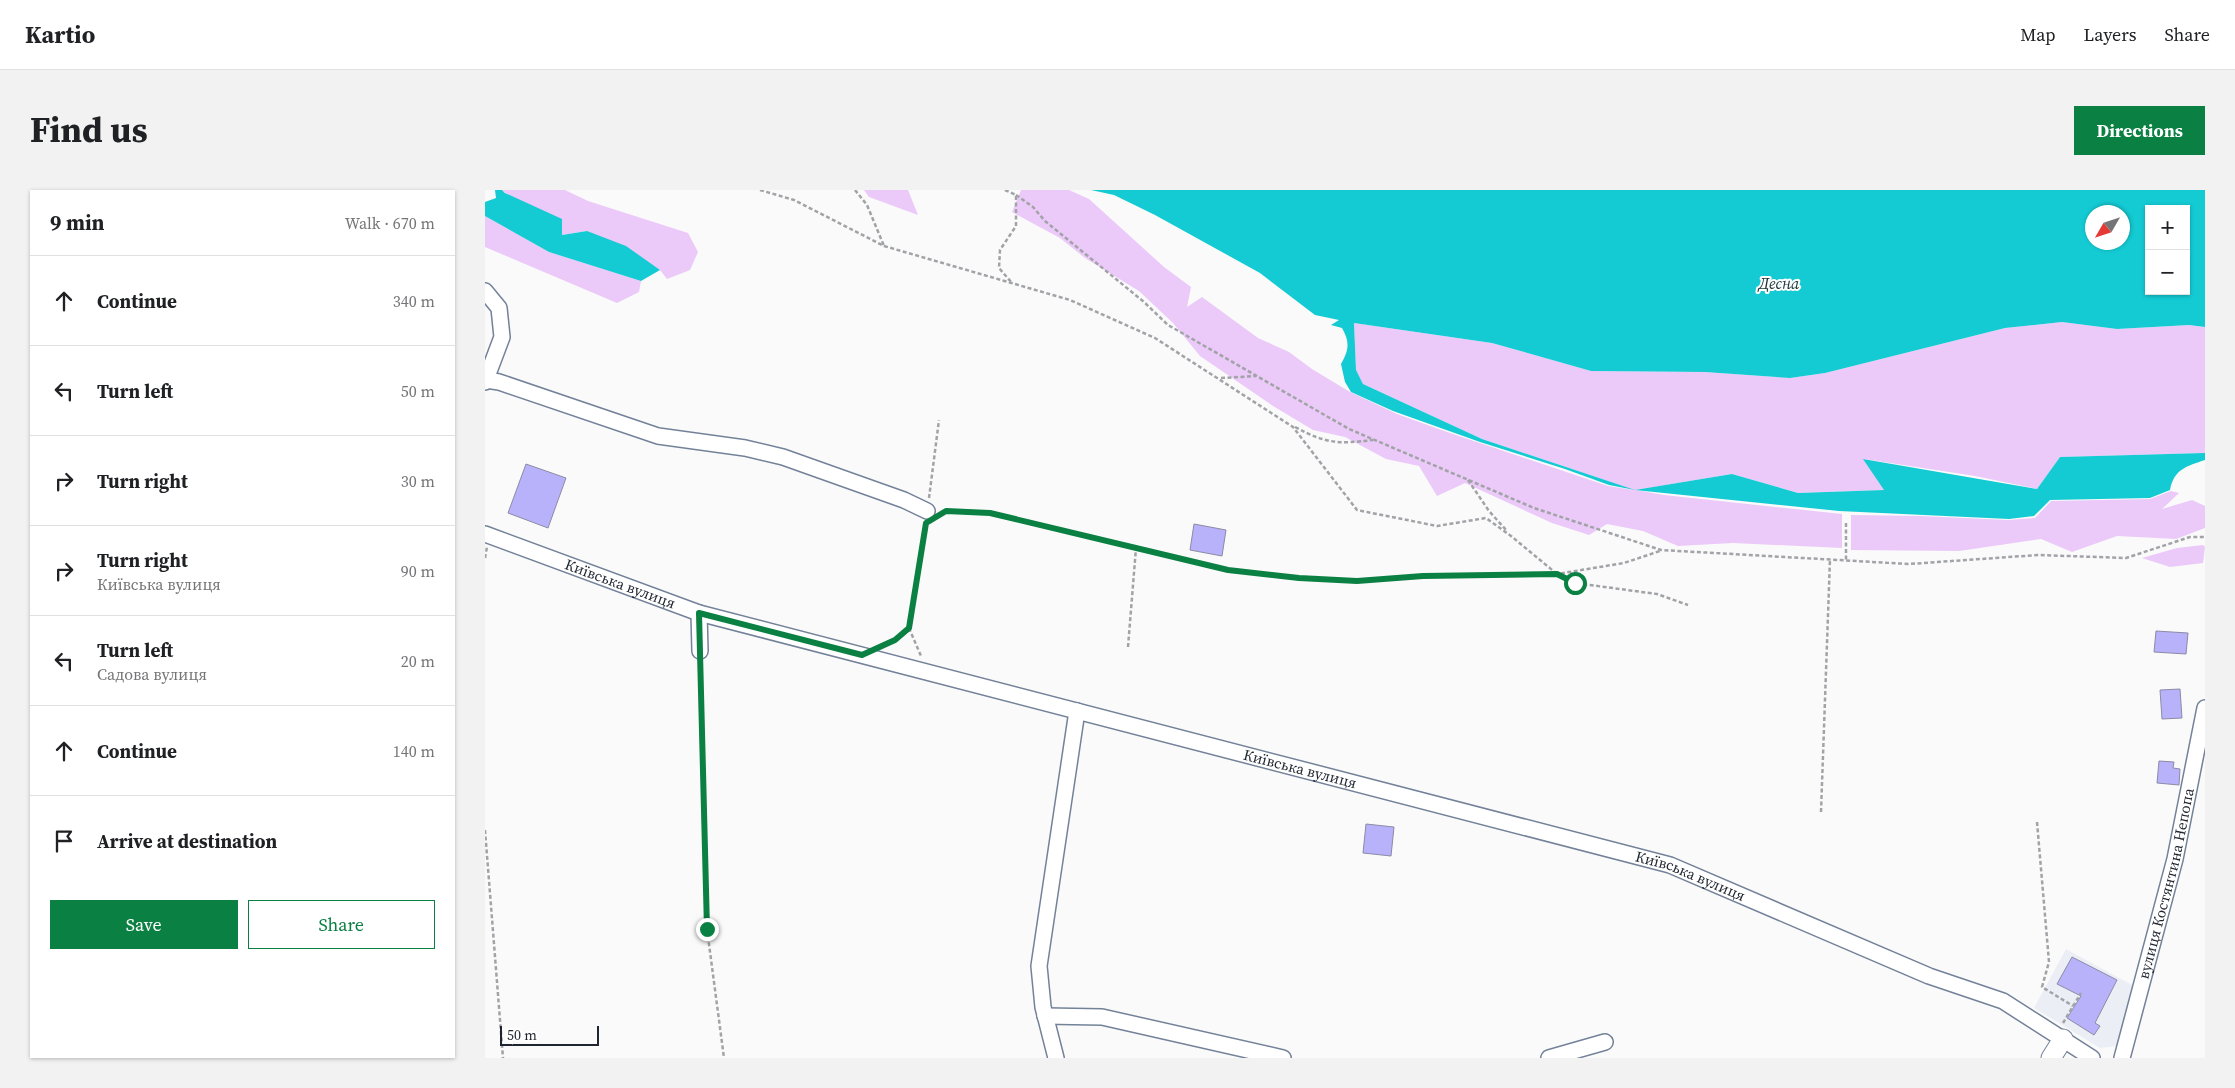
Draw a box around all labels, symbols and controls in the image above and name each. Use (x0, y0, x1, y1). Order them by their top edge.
text: Kartio (25, 18, 95, 51)
text: Map (2020, 22, 2055, 47)
text: Layers (2083, 22, 2136, 47)
text: Share (2164, 22, 2210, 47)
text: Find us (30, 106, 148, 154)
button: Directions (2074, 106, 2205, 155)
north arrow (2085, 205, 2130, 250)
map controls (2145, 205, 2190, 295)
button: + (2145, 205, 2190, 250)
text: 9 min (50, 208, 105, 237)
text: Walk · 670 m (345, 212, 435, 234)
button: − (2145, 250, 2190, 295)
water label: Десна (1757, 272, 1800, 294)
icon: ahead (50, 287, 78, 315)
text: Continue (97, 288, 177, 314)
text: 340 m (393, 290, 435, 312)
icon: left (50, 377, 78, 405)
text: Turn left (97, 378, 173, 404)
text: 50 m (401, 380, 435, 402)
icon: right (50, 467, 78, 495)
text: Turn right (97, 468, 188, 494)
text: 30 m (401, 470, 435, 492)
text: Turn right (97, 547, 188, 573)
street label: Київська вулиця (562, 553, 678, 613)
icon: right (50, 557, 78, 585)
text: 90 m (401, 560, 435, 582)
route start (1564, 572, 1587, 595)
text: Київська вулиця (97, 573, 221, 595)
text: Turn left (97, 637, 173, 663)
icon: left (50, 647, 78, 675)
text: 20 m (401, 650, 435, 672)
text: Садова вулиця (97, 663, 207, 685)
icon: ahead (50, 737, 78, 765)
text: Continue (97, 738, 177, 764)
text: 140 m (393, 740, 435, 762)
street label: Київська вулиця (1241, 744, 1359, 793)
street label: вулиця Костянтина Непопа (2132, 786, 2199, 981)
icon: arrive (50, 827, 78, 855)
text: Arrive at destination (97, 828, 277, 854)
street label: Київська вулиця (1633, 845, 1749, 906)
button: Save (50, 900, 238, 949)
button: Share (248, 900, 435, 949)
route end (696, 918, 719, 941)
scale bar (500, 1023, 599, 1046)
text: 50 m (507, 1025, 537, 1045)

